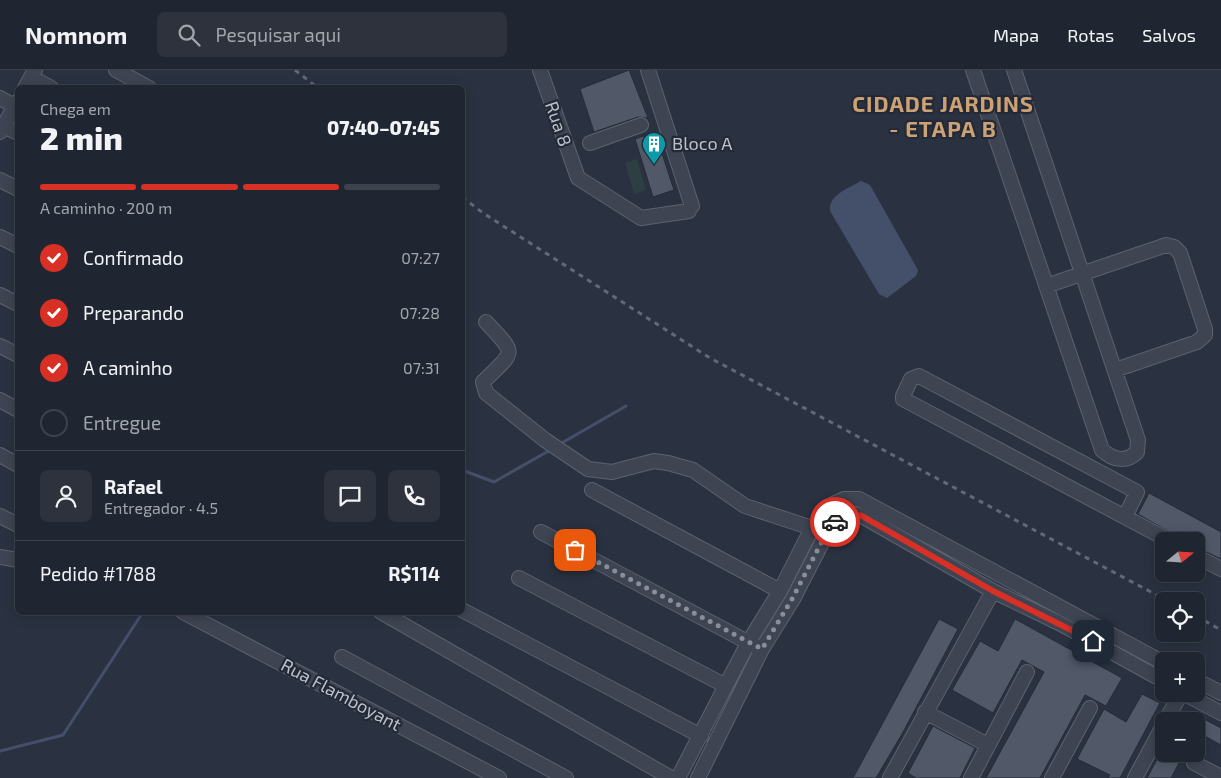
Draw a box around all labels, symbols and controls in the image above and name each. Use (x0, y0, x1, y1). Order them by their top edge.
search box (157, 12, 507, 57)
text: Nomnom (25, 20, 127, 49)
icon: search (175, 21, 203, 49)
text: Pesquisar aqui (215, 23, 341, 46)
text: Mapa (993, 24, 1039, 46)
text: Rotas (1067, 24, 1114, 46)
text: Salvos (1142, 24, 1196, 46)
district label: CIDADE JARDINS - ETAPA B (852, 90, 1034, 141)
street label: Rua 8 (541, 98, 577, 149)
text: Chega em (40, 99, 111, 118)
text: 07:40–07:45 (327, 116, 440, 139)
text: 2 min (40, 118, 123, 156)
building icon: Bloco A (641, 131, 667, 165)
place label: Bloco A (672, 132, 733, 154)
text: A caminho · 200 m (40, 198, 172, 217)
icon: check (40, 244, 68, 272)
text: Confirmado (83, 246, 184, 269)
text: 07:27 (401, 248, 440, 267)
icon: check (40, 299, 68, 327)
text: Preparando (83, 301, 184, 324)
text: 07:28 (400, 303, 440, 322)
icon: check (40, 354, 68, 382)
text: A caminho (83, 356, 173, 379)
text: 07:31 (403, 358, 440, 377)
text: Entregue (83, 411, 161, 434)
button: person (40, 470, 92, 522)
button: chat (324, 470, 376, 522)
button: phone (388, 470, 440, 522)
text: Rafael (104, 475, 163, 498)
courier (810, 497, 860, 547)
text: Entregador · 4.5 (104, 498, 218, 517)
icon: car (821, 508, 849, 536)
pin (554, 529, 596, 571)
north arrow (1155, 532, 1205, 582)
map controls (1155, 532, 1205, 762)
icon: bag (561, 536, 589, 564)
text: Pedido #1788 (40, 562, 156, 585)
text: R$114 (388, 562, 440, 585)
button: locate (1155, 592, 1205, 642)
pin (1072, 620, 1114, 662)
icon: home (1079, 627, 1107, 655)
button: + (1155, 652, 1205, 702)
street label: Rua Flamboyant (278, 653, 405, 735)
button: − (1155, 712, 1205, 762)

